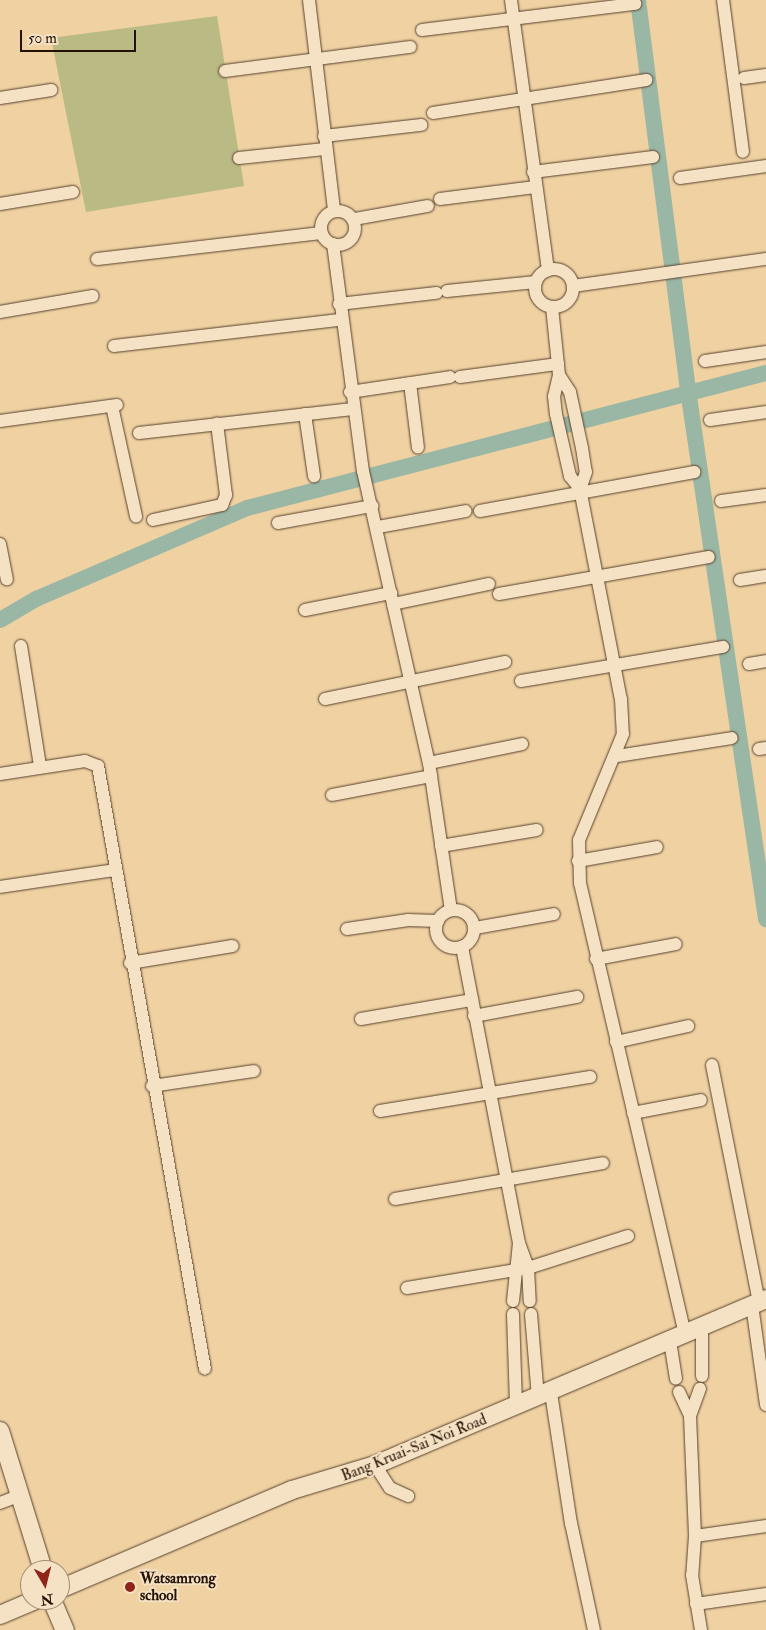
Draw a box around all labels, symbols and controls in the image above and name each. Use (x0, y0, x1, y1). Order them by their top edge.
scale bar (22, 20, 139, 52)
text: 50 m (28, 29, 57, 48)
street label: Bang Kruai-Sai Noi Road (339, 1411, 489, 1485)
north arrow (20, 1560, 70, 1610)
place label: Watsamrong school (140, 1569, 216, 1604)
marker: Watsamrong school (124, 1581, 136, 1593)
text: N (40, 1590, 54, 1609)

